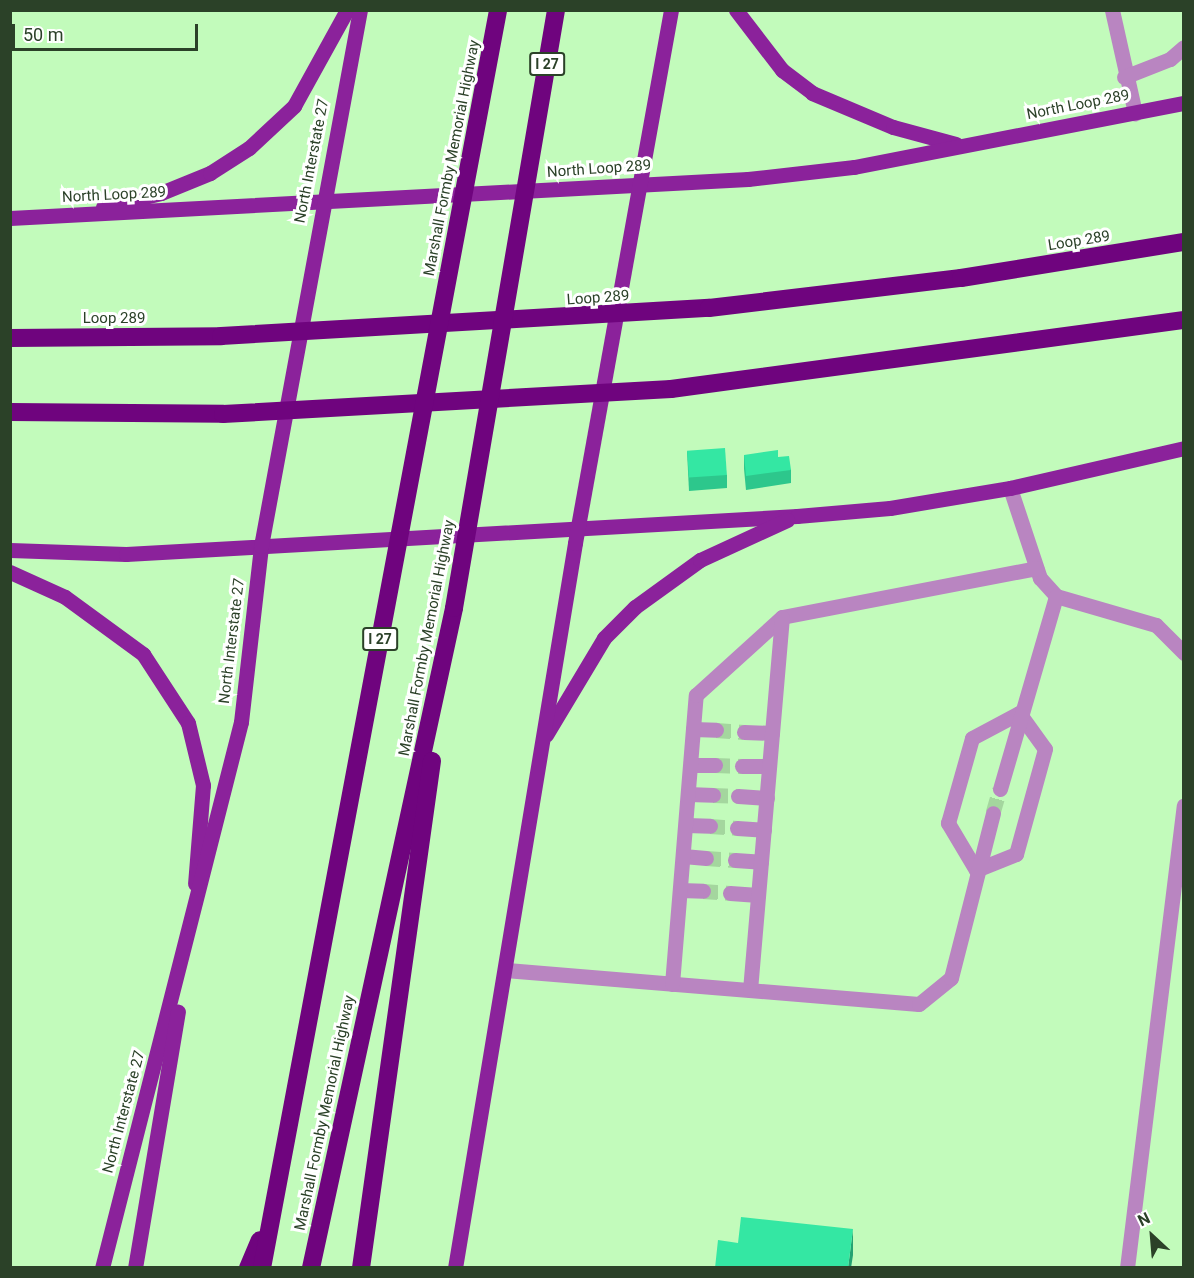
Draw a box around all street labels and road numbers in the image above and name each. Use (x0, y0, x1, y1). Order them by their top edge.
street label: Marshall Formby Memorial Highway (420, 38, 484, 278)
road number: I 27 (529, 53, 565, 75)
street label: North Loop 289 (1025, 86, 1131, 124)
street label: North Interstate 27 (291, 97, 333, 225)
street label: North Loop 289 (546, 156, 652, 182)
street label: North Loop 289 (61, 183, 167, 207)
street label: Loop 289 (1047, 227, 1111, 255)
street label: Loop 289 (566, 287, 630, 309)
street label: Loop 289 (83, 310, 145, 328)
street label: Marshall Formby Memorial Highway (395, 518, 459, 758)
street label: North Interstate 27 (215, 577, 249, 705)
road number: I 27 (362, 628, 398, 650)
street label: Marshall Formby Memorial Highway (291, 994, 359, 1232)
street label: North Interstate 27 (99, 1049, 149, 1175)

